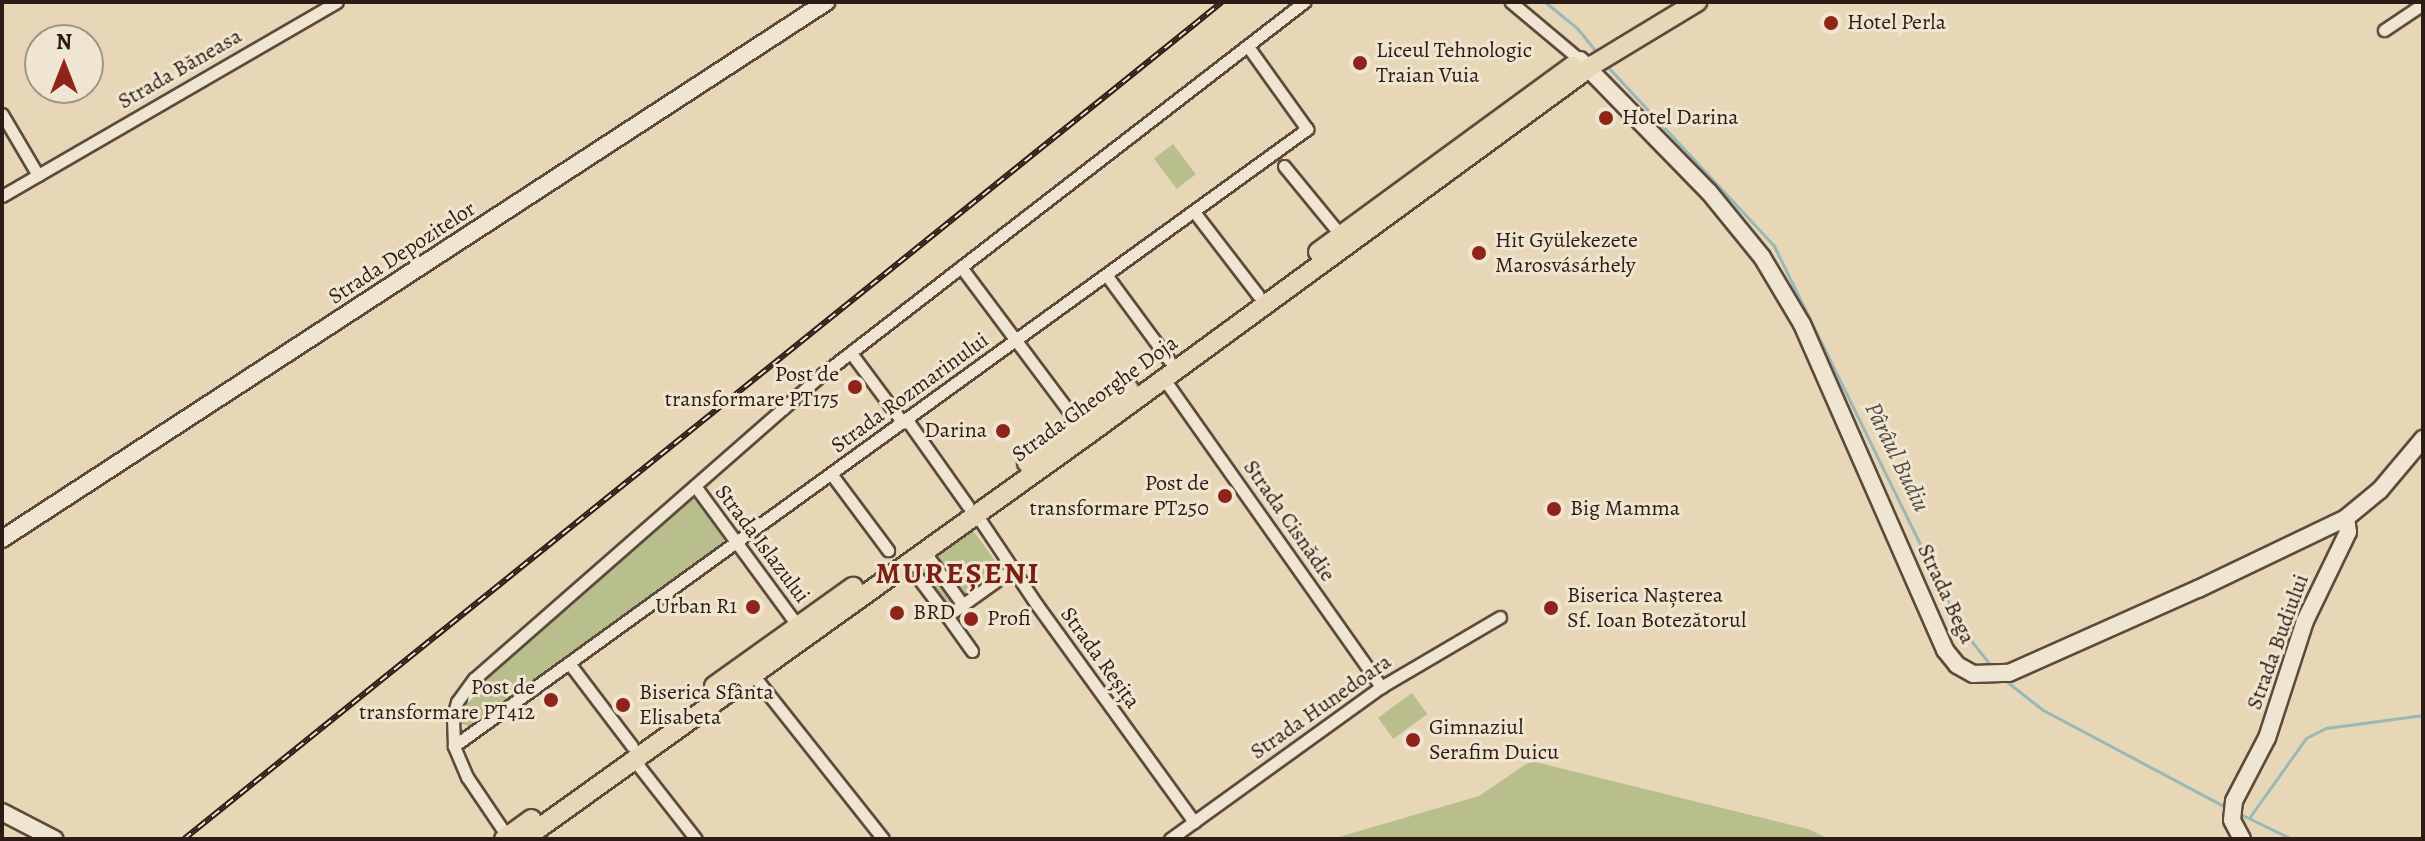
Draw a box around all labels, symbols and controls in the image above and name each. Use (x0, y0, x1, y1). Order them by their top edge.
place label: Hotel Perla (1847, 10, 1946, 36)
marker: Hotel Perla (1822, 14, 1840, 32)
street label: Strada Băneasa (113, 23, 247, 115)
north arrow (24, 24, 104, 104)
text: N (56, 27, 72, 57)
place label: Liceul Tehnologic Traian Vuia (1376, 37, 1532, 88)
marker: Liceul Tehnologic Traian Vuia (1351, 54, 1369, 72)
place label: Hotel Darina (1622, 105, 1739, 131)
marker: Hotel Darina (1597, 109, 1615, 127)
street label: Strada Depozitelor (324, 196, 480, 310)
place label: Hit Gyülekezete Marosvásárhely (1495, 227, 1638, 278)
marker: Hit Gyülekezete Marosvásárhely (1470, 244, 1488, 262)
street label: Strada Rozmarinului (826, 327, 994, 459)
street label: Strada Gheorghe Doja (1007, 330, 1183, 468)
place label: Post de transformare PT175 (665, 361, 839, 412)
marker: Post de transformare PT175 (846, 378, 864, 396)
water label: Pârâul Budiu (1858, 398, 1936, 516)
place label: Darina (924, 418, 987, 444)
marker: Darina (994, 422, 1012, 440)
street label: Strada Cisnădie (1237, 455, 1341, 587)
place label: Post de transformare PT250 (1029, 470, 1209, 522)
street label: Strada Islazului (709, 480, 815, 608)
marker: Post de transformare PT250 (1216, 487, 1234, 505)
place label: Big Mamma (1570, 496, 1680, 522)
marker: Big Mamma (1545, 500, 1563, 518)
street label: Strada Bega (1911, 540, 1981, 648)
district label: MUREȘENI (876, 555, 1040, 591)
street label: Strada Budiului (2241, 571, 2315, 713)
place label: Biserica Nașterea Sf. Ioan Botezătorul (1567, 582, 1747, 634)
place label: Urban R1 (655, 594, 737, 620)
marker: Urban R1 (744, 598, 762, 616)
marker: Biserica Nașterea Sf. Ioan Botezătorul (1542, 599, 1560, 617)
place label: BRD (913, 600, 955, 626)
street label: Strada Reșița (1054, 602, 1146, 714)
marker: BRD (888, 604, 906, 622)
place label: Profi (987, 606, 1031, 632)
marker: Profi (962, 610, 980, 628)
street label: Strada Hunedoara (1246, 649, 1396, 765)
place label: Post de transformare PT412 (359, 674, 535, 726)
place label: Biserica Sfânta Elisabeta (639, 679, 774, 730)
marker: Post de transformare PT412 (542, 691, 560, 709)
marker: Biserica Sfânta Elisabeta (614, 696, 632, 714)
place label: Gimnaziul Serafim Duicu (1429, 714, 1559, 766)
marker: Gimnaziul Serafim Duicu (1404, 731, 1422, 749)

